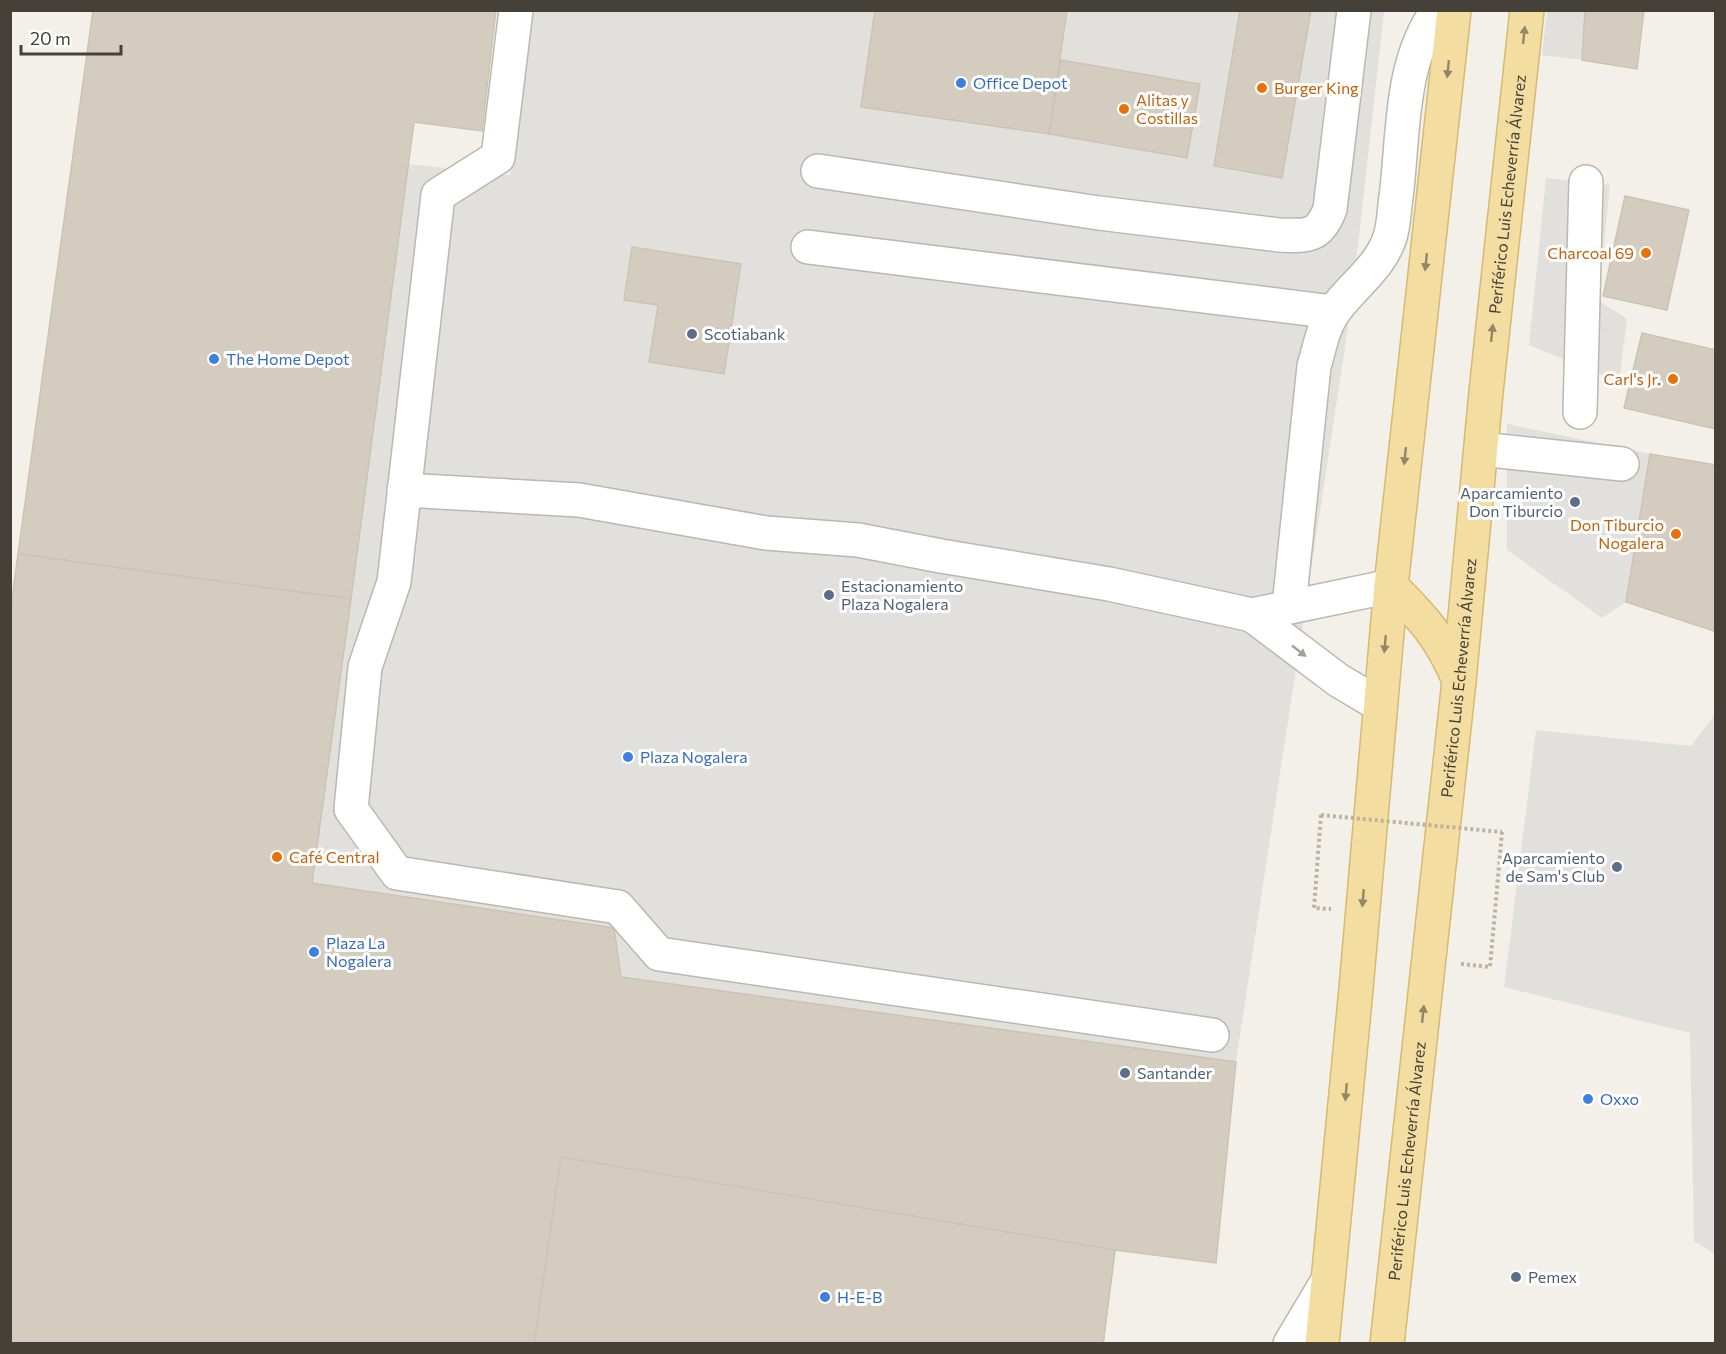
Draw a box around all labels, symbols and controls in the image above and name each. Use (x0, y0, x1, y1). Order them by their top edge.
scale bar (21, 18, 122, 56)
one-way arrow (1519, 26, 1529, 45)
text: 20 m (30, 27, 71, 49)
one-way arrow (1443, 59, 1452, 78)
place label: Office Depot (973, 73, 1068, 92)
street label: Periférico Luis Echeverría Álvarez (1484, 74, 1529, 315)
marker: Office Depot (954, 76, 968, 90)
place label: Burger King (1274, 78, 1359, 97)
marker: Burger King (1255, 81, 1269, 95)
place label: Alitas y Costillas (1136, 90, 1198, 127)
marker: Alitas y Costillas (1117, 102, 1131, 116)
place label: Charcoal 69 (1547, 243, 1634, 262)
marker: Charcoal 69 (1639, 246, 1653, 260)
one-way arrow (1421, 253, 1431, 272)
place label: Scotiabank (704, 324, 786, 343)
one-way arrow (1488, 324, 1497, 343)
marker: Scotiabank (685, 327, 699, 341)
place label: The Home Depot (226, 349, 350, 368)
marker: The Home Depot (207, 352, 221, 366)
place label: Carl's Jr. (1604, 369, 1661, 388)
marker: Carl's Jr. (1666, 372, 1680, 386)
one-way arrow (1400, 447, 1410, 466)
place label: Aparcamiento Don Tiburcio (1460, 483, 1563, 520)
marker: Aparcamiento Don Tiburcio (1568, 495, 1582, 509)
place label: Don Tiburcio Nogalera (1570, 515, 1664, 552)
marker: Don Tiburcio Nogalera (1669, 527, 1683, 541)
street label: Periférico Luis Echeverría Álvarez (1436, 557, 1479, 798)
place label: Estacionamiento Plaza Nogalera (841, 576, 963, 613)
marker: Estacionamiento Plaza Nogalera (822, 588, 836, 602)
one-way arrow (1380, 634, 1390, 653)
one-way arrow (1291, 644, 1306, 656)
place label: Plaza Nogalera (640, 747, 748, 766)
marker: Plaza Nogalera (621, 750, 635, 764)
place label: Café Central (289, 847, 380, 866)
place label: Aparcamiento de Sam's Club (1502, 848, 1605, 885)
marker: Café Central (270, 850, 284, 864)
marker: Aparcamiento de Sam's Club (1610, 860, 1624, 874)
one-way arrow (1359, 888, 1368, 907)
place label: Plaza La Nogalera (326, 933, 392, 970)
marker: Plaza La Nogalera (307, 945, 321, 959)
one-way arrow (1418, 1004, 1428, 1023)
street label: Periférico Luis Echeverría Álvarez (1384, 1040, 1429, 1282)
place label: Santander (1137, 1063, 1213, 1082)
marker: Santander (1118, 1066, 1132, 1080)
one-way arrow (1341, 1083, 1351, 1102)
place label: Oxxo (1600, 1089, 1639, 1108)
marker: Oxxo (1581, 1092, 1595, 1106)
place label: Pemex (1528, 1267, 1578, 1286)
marker: Pemex (1509, 1270, 1523, 1284)
place label: H-E-B (837, 1287, 882, 1306)
marker: H-E-B (818, 1290, 832, 1304)

